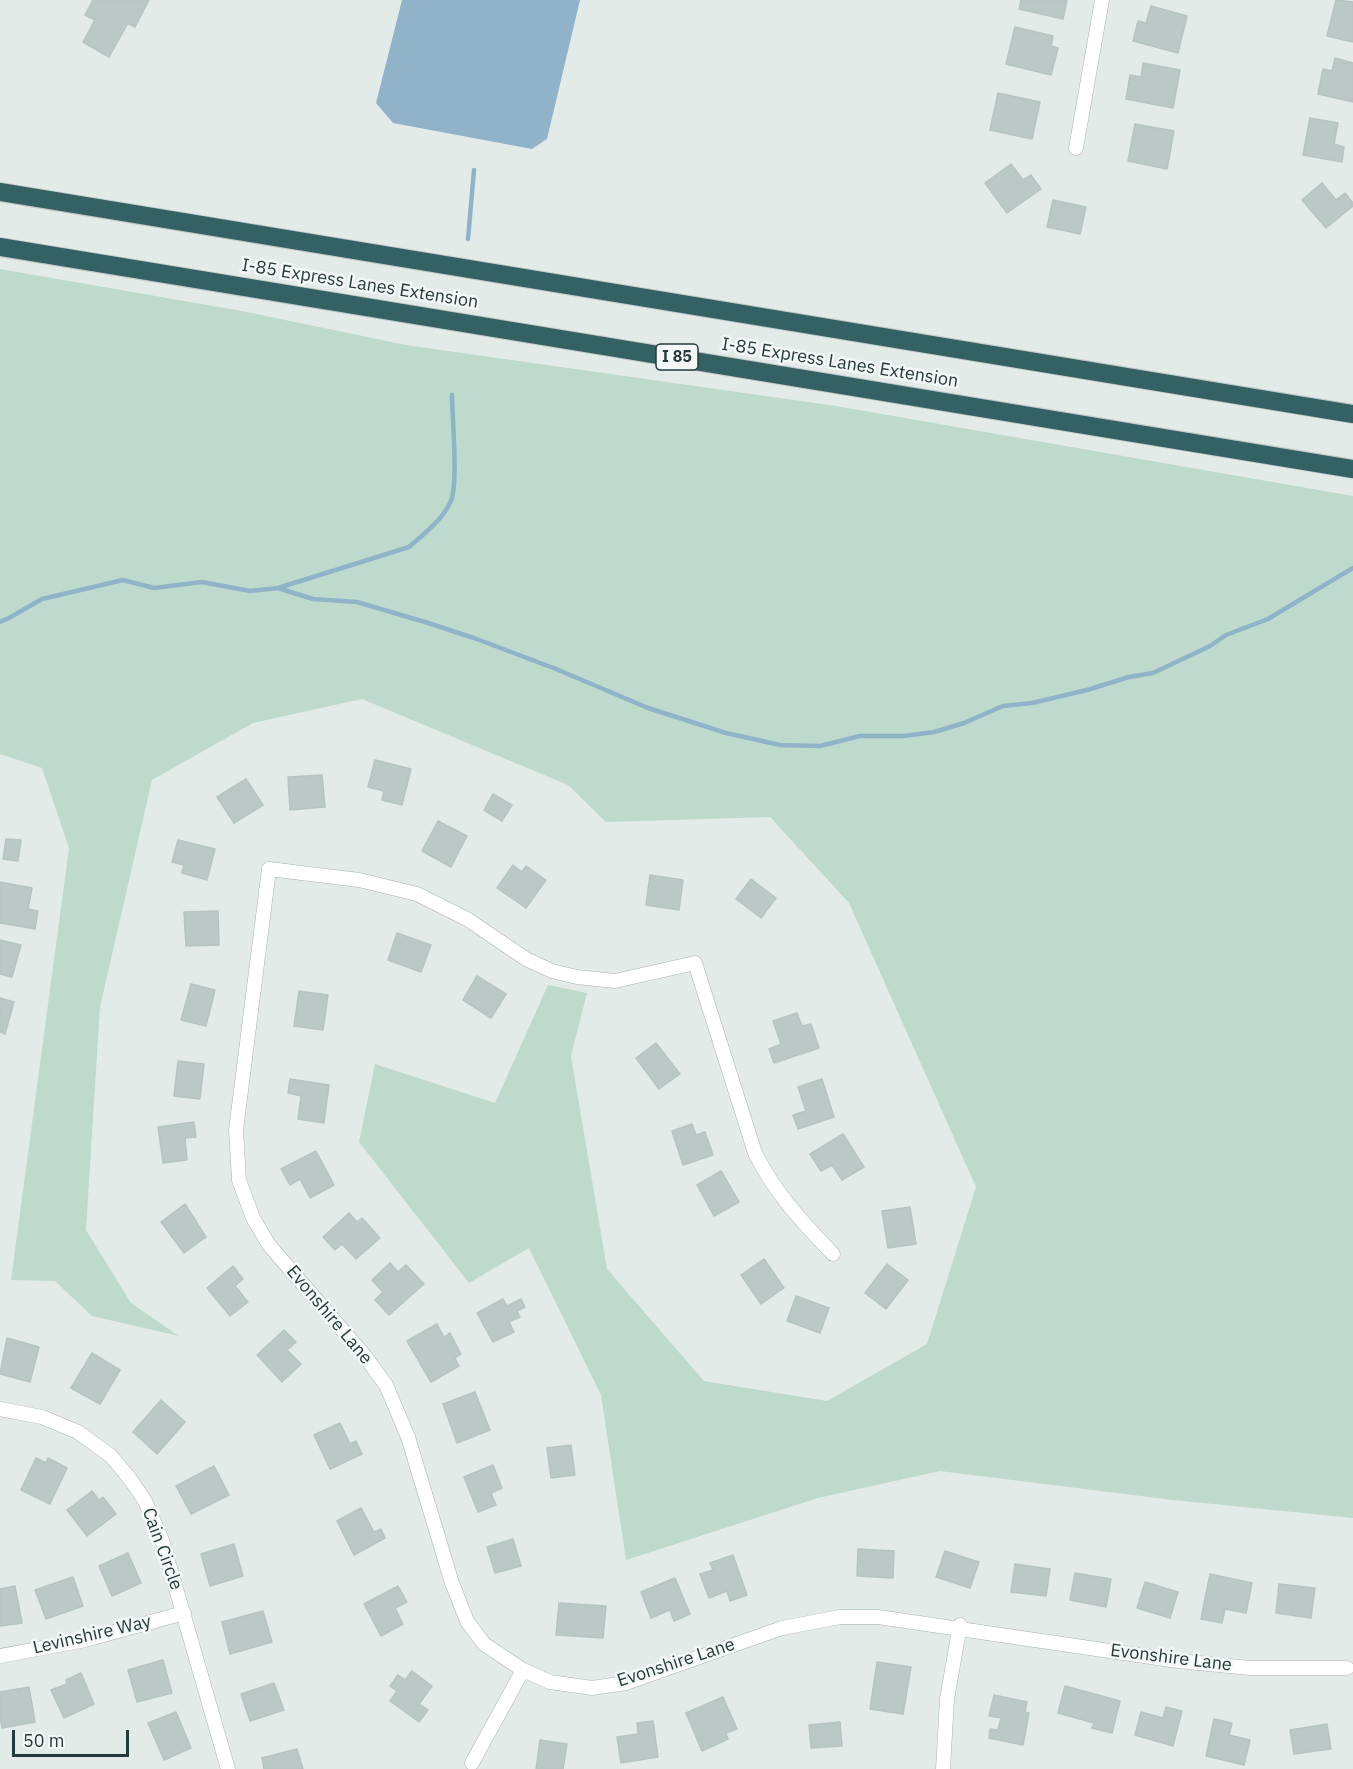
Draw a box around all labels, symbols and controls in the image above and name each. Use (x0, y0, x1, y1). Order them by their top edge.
street label: I-85 Express Lanes Extension (240, 255, 480, 313)
street label: I-85 Express Lanes Extension (720, 334, 960, 392)
road number: I 85 (656, 344, 698, 370)
street label: Evonshire Lane (281, 1261, 377, 1369)
street label: Cain Circle (137, 1505, 187, 1593)
street label: Levinshire Way (31, 1611, 153, 1659)
street label: Evonshire Lane (614, 1634, 738, 1692)
street label: Evonshire Lane (1109, 1640, 1233, 1676)
scale bar (15, 1718, 132, 1756)
text: 50 m (23, 1729, 65, 1752)

